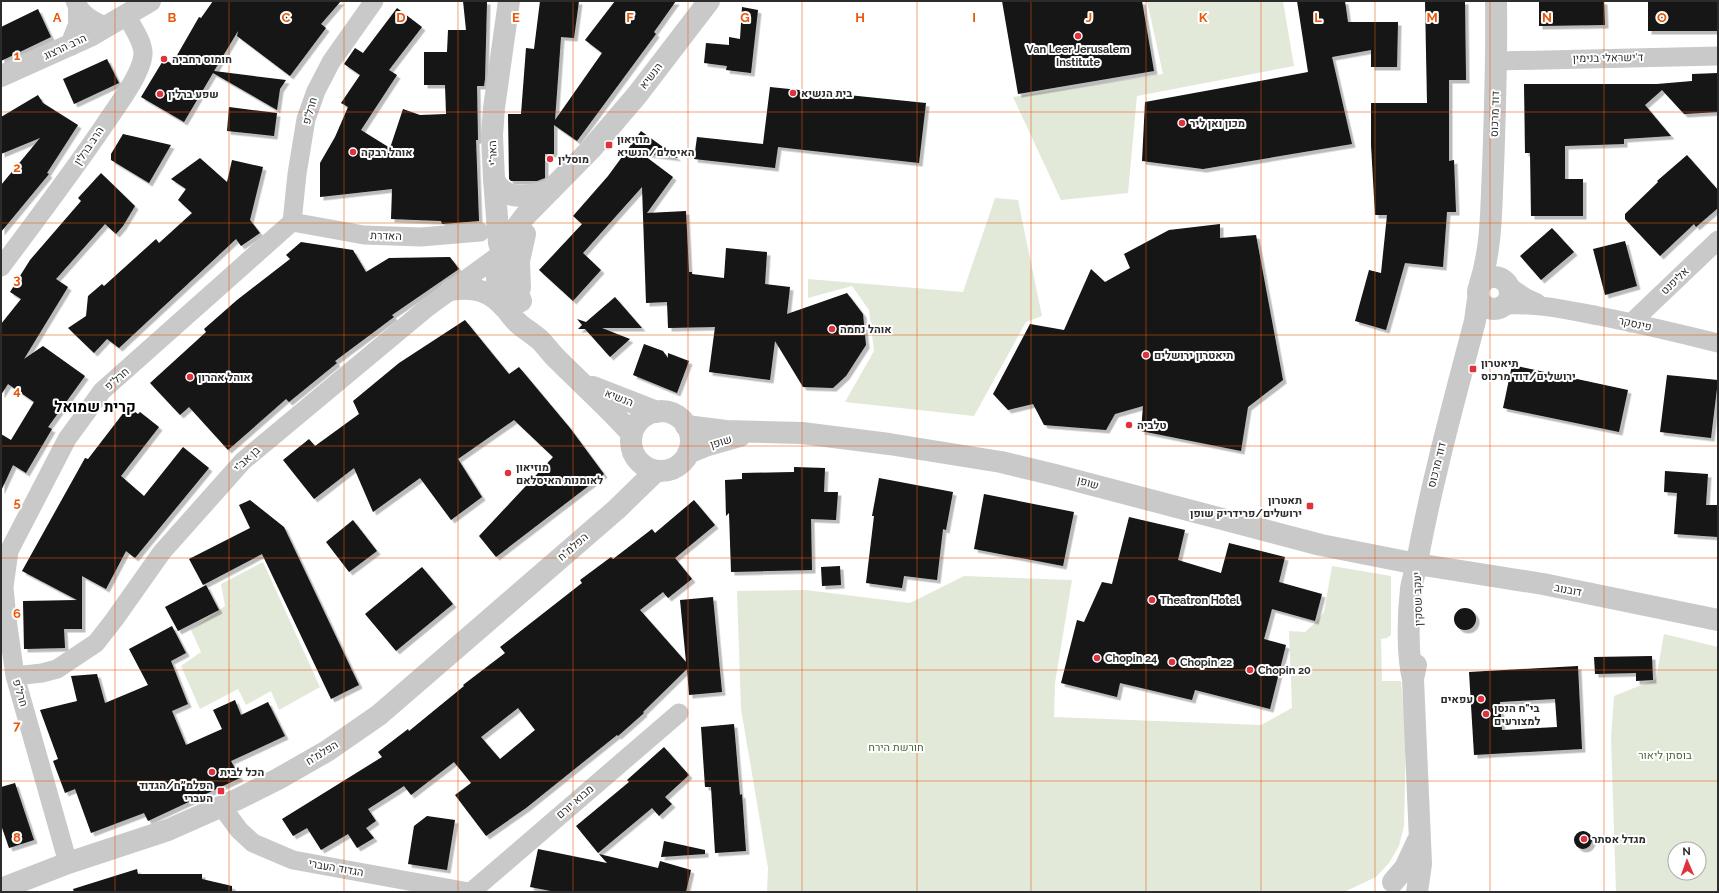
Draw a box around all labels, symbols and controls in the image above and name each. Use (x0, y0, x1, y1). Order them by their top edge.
text: A (53, 10, 62, 25)
text: B (168, 10, 177, 25)
text: C (282, 10, 291, 25)
text: D (396, 10, 406, 25)
text: E (512, 10, 520, 25)
text: F (626, 10, 634, 25)
text: G (740, 10, 750, 25)
text: H (855, 10, 865, 25)
text: I (972, 10, 976, 25)
text: J (1086, 10, 1092, 25)
text: K (1199, 10, 1208, 25)
text: L (1314, 10, 1322, 25)
text: M (1426, 10, 1438, 25)
text: N (1542, 10, 1552, 25)
text: O (1657, 10, 1667, 25)
street label: הרב הרצוג (41, 31, 89, 63)
marker: Van Leer Jerusalem Institute (1073, 31, 1083, 41)
place label: Van Leer Jerusalem Institute (1026, 43, 1130, 69)
text: 1 (14, 48, 21, 63)
street label: ד'ישראלי בנימין (1573, 51, 1644, 65)
place label: חומוס רחביה (172, 53, 232, 66)
marker: חומוס רחביה (159, 54, 169, 64)
street label: הנשיא (637, 60, 665, 92)
place label: בית הנשיא (801, 87, 852, 100)
place label: שפע ברלין (168, 88, 219, 101)
marker: בית הנשיא (788, 88, 798, 98)
marker: שפע ברלין (155, 89, 165, 99)
street label: דוד מרכוס (1488, 90, 1502, 137)
street label: חרל"פ (300, 96, 320, 126)
place label: מכון ואן ליר (1190, 117, 1245, 130)
marker: מכון ואן ליר (1177, 118, 1187, 128)
street label: הרב ברלין (71, 124, 107, 168)
place label: מוזיאון האיסלם/הנשיא (617, 133, 695, 159)
street label: האר"י (486, 140, 500, 166)
marker: מוזיאון האיסלם/הנשיא (604, 140, 614, 150)
place label: אוהל רבקה (361, 146, 413, 159)
marker: אוהל רבקה (348, 147, 358, 157)
place label: מוסלין (558, 153, 589, 166)
marker: מוסלין (545, 154, 555, 164)
text: 2 (13, 160, 21, 175)
street label: האדרת (370, 229, 402, 243)
street label: אליפנט (1658, 265, 1692, 297)
text: 3 (13, 272, 21, 287)
street label: פינסקר (1617, 314, 1653, 334)
place label: אוהל נחמה (840, 323, 892, 336)
marker: אוהל נחמה (827, 324, 837, 334)
place label: תיאטרון ירושלים (1154, 349, 1233, 362)
marker: תיאטרון ירושלים (1141, 350, 1151, 360)
place label: תיאטרון ירושלים/דוד מרכוס (1481, 357, 1576, 383)
marker: תיאטרון ירושלים/דוד מרכוס (1468, 364, 1478, 374)
street label: חרל"פ (102, 365, 132, 393)
place label: אוהל אהרון (198, 371, 251, 384)
marker: אוהל אהרון (185, 372, 195, 382)
text: 4 (13, 383, 21, 398)
street label: הנשיא (603, 386, 635, 410)
district label: קרית שמואל (54, 398, 136, 416)
place label: טלביה (1137, 419, 1166, 432)
marker: טלביה (1124, 420, 1134, 430)
street label: שופן (709, 433, 733, 451)
street label: דוד מרכוס (1425, 441, 1449, 489)
street label: בן אב"י (231, 443, 263, 474)
place label: מוזיאון לאומנות האיסלאם (516, 461, 603, 487)
marker: מוזיאון לאומנות האיסלאם (503, 468, 513, 478)
street label: שופן (1076, 474, 1100, 492)
place label: תאטרון ירושלים/פרידריק שופן (1190, 494, 1302, 520)
text: 5 (13, 495, 21, 510)
marker: תאטרון ירושלים/פרידריק שופן (1305, 501, 1315, 511)
street label: הפלמ"ח (555, 530, 591, 564)
street label: יעקב שסקין (1411, 572, 1425, 626)
street label: דובנוב (1553, 581, 1583, 599)
place label: Theatron Hotel (1160, 594, 1240, 607)
marker: Theatron Hotel (1147, 595, 1157, 605)
text: 6 (13, 606, 21, 621)
place label: Chopin 24 (1105, 652, 1157, 665)
marker: Chopin 24 (1092, 653, 1102, 663)
place label: Chopin 22 (1180, 656, 1232, 669)
marker: Chopin 22 (1167, 657, 1177, 667)
place label: Chopin 20 (1258, 664, 1311, 677)
marker: Chopin 20 (1245, 665, 1255, 675)
street label: חרל"פ (10, 678, 30, 708)
place label: עפאים (1441, 693, 1473, 706)
marker: עפאים (1476, 694, 1486, 704)
place label: בי"ח הנסן למצורעים (1494, 702, 1540, 728)
marker: בי"ח הנסן למצורעים (1481, 709, 1491, 719)
text: 7 (13, 718, 21, 733)
street label: הפלמ"ח (303, 738, 341, 768)
park label: חורשת הירח (868, 741, 924, 754)
park label: בוסתן ליאור (1638, 749, 1692, 762)
place label: הכל לבית (220, 766, 264, 779)
marker: הכל לבית (207, 767, 217, 777)
place label: הפלמ״ח/הגדוד העברי (139, 779, 213, 805)
street label: מבוא יורם (554, 782, 596, 822)
marker: הפלמ״ח/הגדוד העברי (216, 786, 226, 796)
text: 8 (13, 830, 21, 845)
place label: מגדל אסתר (1592, 833, 1646, 846)
marker: מגדל אסתר (1579, 834, 1589, 844)
north arrow (1667, 841, 1707, 881)
text: N (1682, 845, 1691, 858)
street label: הגדוד העברי (308, 857, 364, 879)

